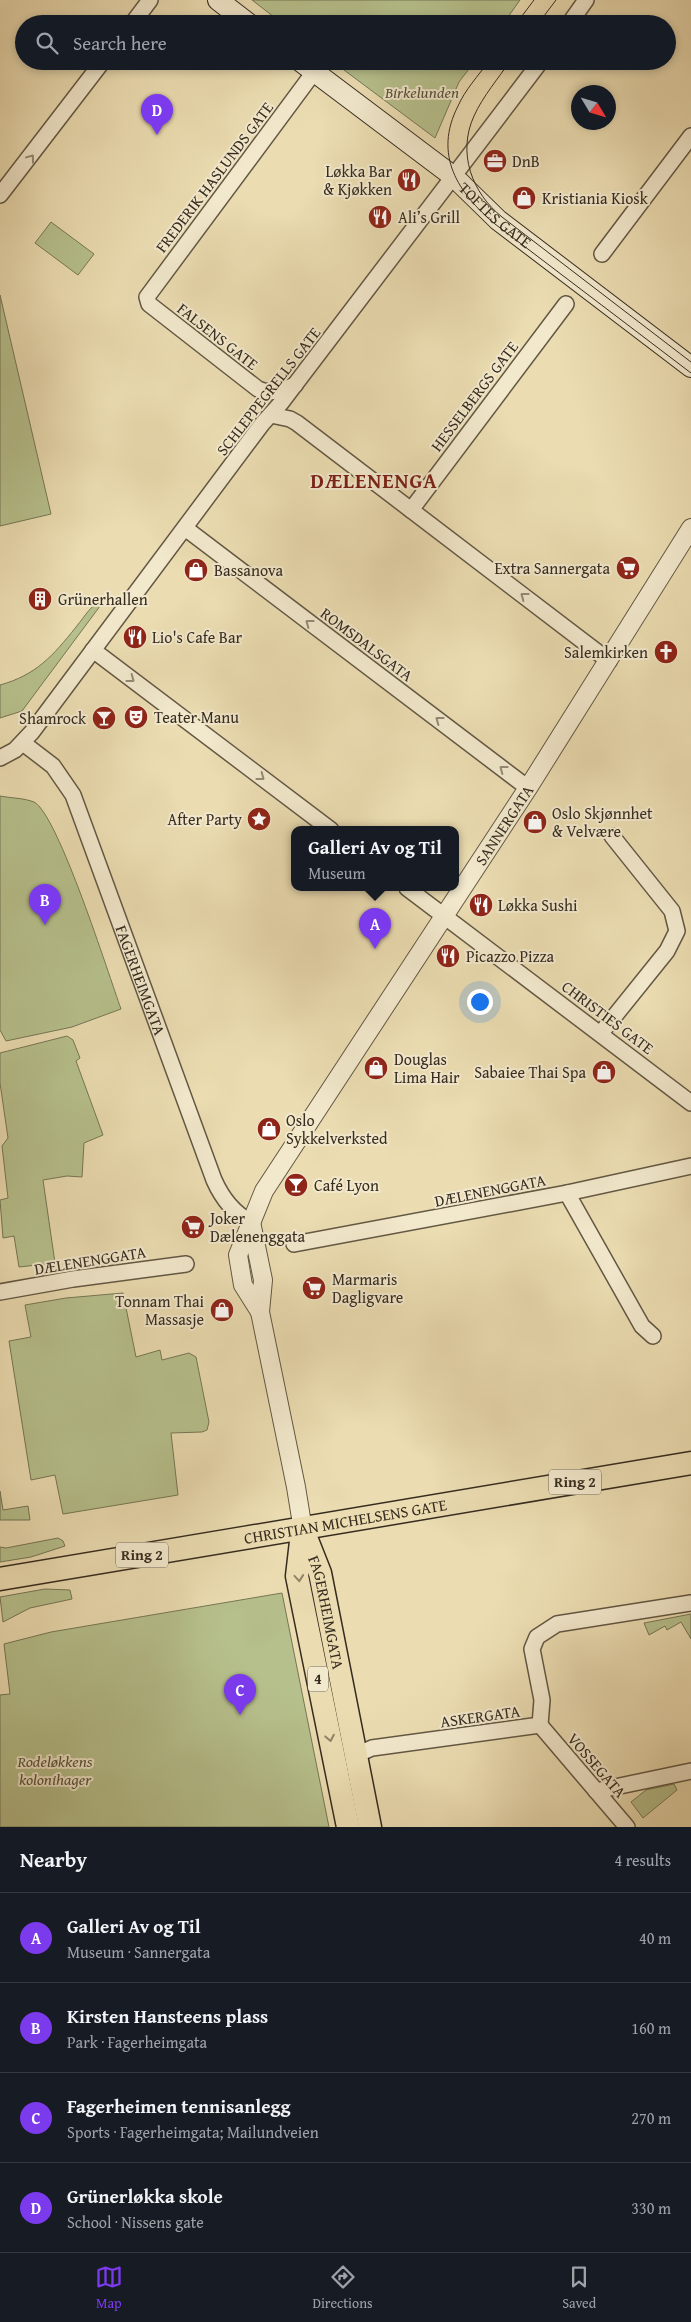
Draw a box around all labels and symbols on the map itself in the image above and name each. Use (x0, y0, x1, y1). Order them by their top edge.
park label: Birkelunden (384, 80, 459, 104)
north arrow (571, 85, 616, 130)
pin: D (141, 94, 173, 135)
street label: FREDERIK HASLUNDS GATE (151, 98, 277, 256)
office icon: DnB (482, 148, 508, 174)
place label: DnB (512, 149, 540, 173)
one-way arrow (25, 154, 34, 163)
place label: Løkka Bar & Kjøkken (323, 159, 392, 201)
restaurant icon: Løkka Bar & Kjøkken (396, 167, 422, 193)
street label: TOFTES GATE (454, 176, 537, 254)
shop icon: Kristiania Kiosk (511, 185, 537, 211)
place label: Kristiania Kiosk (542, 186, 649, 210)
restaurant icon: Ali’s Grill (367, 204, 393, 230)
place label: Ali’s Grill (398, 205, 460, 229)
street label: FALSENS GATE (172, 297, 264, 375)
street label: SCHLEPPEGRELLS GATE (210, 322, 326, 460)
street label: HESSELBERGS GATE (424, 336, 524, 456)
district label: DÆLENENGA (310, 465, 438, 496)
supermarket icon: Extra Sannergata (615, 555, 641, 581)
place label: Extra Sannergata (494, 556, 610, 580)
shop icon: Bassanova (183, 557, 209, 583)
place label: Bassanova (214, 558, 283, 582)
building icon: Grünerhallen (27, 586, 53, 612)
place label: Grünerhallen (58, 587, 148, 611)
one-way arrow (520, 593, 530, 602)
street label: ROMSDALSGATA (316, 601, 419, 687)
one-way arrow (306, 620, 315, 628)
restaurant icon: Lio's Cafe Bar (122, 624, 148, 650)
place label: Lio's Cafe Bar (152, 625, 243, 649)
church icon: Salemkirken (653, 639, 679, 665)
place label: Salemkirken (564, 640, 648, 664)
one-way arrow (126, 673, 135, 682)
theatre icon: Teater Manu (123, 704, 149, 730)
bar icon: Shamrock (91, 705, 117, 731)
place label: Teater Manu (154, 705, 239, 729)
place label: Shamrock (19, 706, 87, 730)
one-way arrow (436, 718, 445, 726)
one-way arrow (499, 766, 509, 775)
one-way arrow (255, 772, 264, 780)
street label: SANNERGATA (469, 780, 539, 870)
place label: Oslo Skjønnhet & Velvære (552, 801, 653, 843)
place icon: After Party (246, 806, 272, 832)
place label: After Party (168, 807, 242, 831)
shop icon: Oslo Skjønnhet & Velvære (522, 809, 548, 835)
pin: B (29, 884, 61, 925)
restaurant icon: Løkka Sushi (468, 892, 494, 918)
place label: Løkka Sushi (498, 893, 578, 917)
pin: A (359, 908, 391, 949)
street label: FAGERHEIMGATA (110, 921, 172, 1039)
restaurant icon: Picazzo Pizza (435, 943, 461, 969)
place label: Picazzo Pizza (466, 944, 555, 968)
street label: CHRISTIES GATE (557, 974, 659, 1060)
your location (467, 989, 493, 1015)
place label: Douglas Lima Hair (394, 1047, 460, 1089)
shop icon: Douglas Lima Hair (363, 1055, 389, 1081)
shop icon: Sabaiee Thai Spa (591, 1059, 617, 1085)
place label: Sabaiee Thai Spa (474, 1060, 586, 1084)
place label: Oslo Sykkelverksted (286, 1108, 388, 1150)
shop icon: Oslo Sykkelverksted (256, 1116, 282, 1142)
street label: DÆLENENGGATA (432, 1167, 548, 1213)
bar icon: Café Lyon (283, 1172, 309, 1198)
place label: Café Lyon (314, 1173, 379, 1197)
place label: Joker Dælenenggata (208, 1206, 306, 1248)
supermarket icon: Joker Dælenenggata (180, 1214, 206, 1240)
street label: DÆLENENGGATA (32, 1239, 148, 1281)
place label: Marmaris Dagligvare (332, 1267, 403, 1309)
supermarket icon: Marmaris Dagligvare (301, 1275, 327, 1301)
place label: Tonnam Thai Massasje (115, 1289, 205, 1331)
shop icon: Tonnam Thai Massasje (209, 1297, 235, 1323)
road number: Ring 2 (549, 1470, 601, 1494)
street label: CHRISTIAN MICHELSENS GATE (242, 1492, 448, 1550)
road number: Ring 2 (116, 1542, 168, 1568)
street label: FAGERHEIMGATA (302, 1552, 351, 1671)
one-way arrow (293, 1575, 304, 1583)
road number: 4 (308, 1666, 328, 1692)
pin: C (224, 1674, 256, 1715)
street label: ASKERGATA (439, 1698, 522, 1733)
street label: VOSSEGATA (562, 1727, 632, 1803)
one-way arrow (324, 1733, 334, 1742)
park label: Rodeløkkens kolonihager (16, 1749, 93, 1791)

